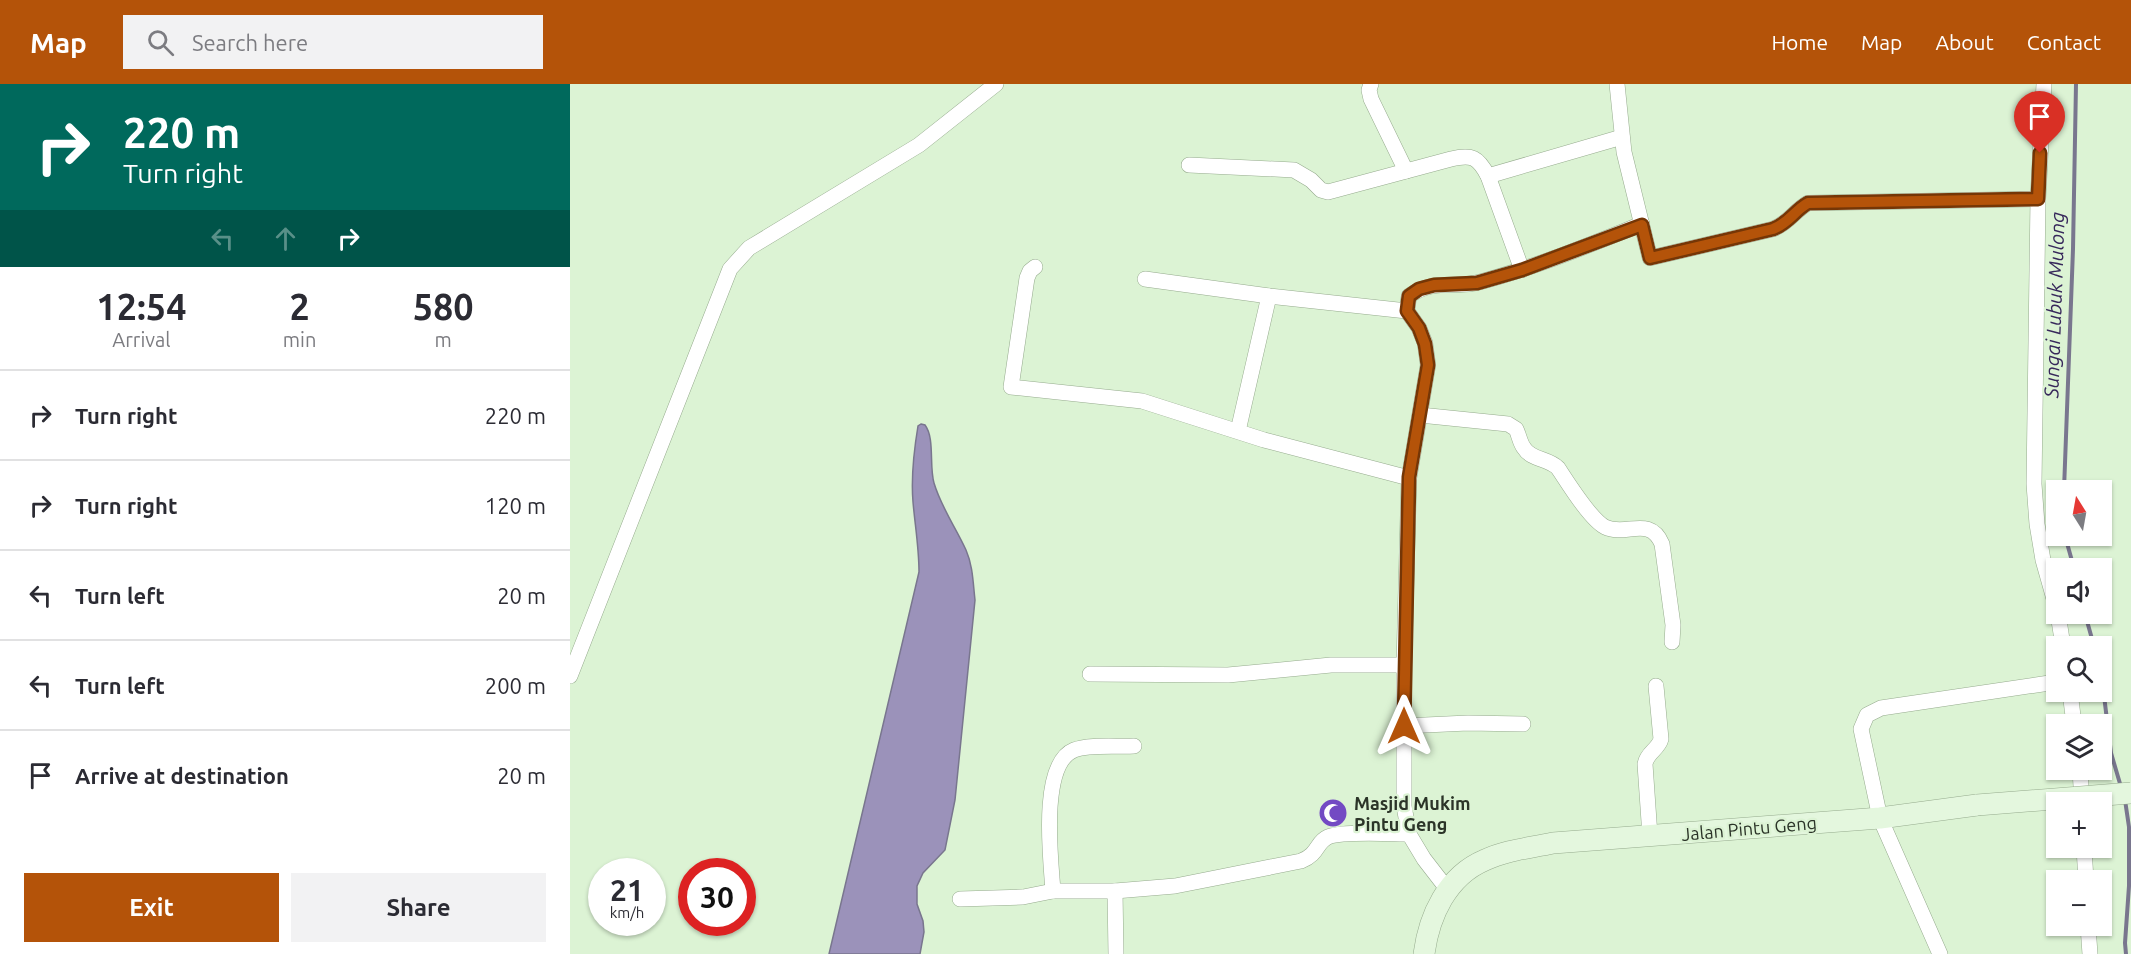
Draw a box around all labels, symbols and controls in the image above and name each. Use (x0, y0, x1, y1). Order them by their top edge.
search box (123, 15, 543, 69)
icon: search (144, 26, 177, 59)
text: Map (30, 27, 87, 58)
text: Search here (192, 30, 308, 55)
text: Home (1771, 30, 1828, 54)
text: Map (1861, 30, 1902, 54)
text: About (1935, 30, 1994, 54)
text: Contact (2027, 30, 2101, 54)
pin (2014, 91, 2065, 153)
icon: arrive (2023, 100, 2056, 133)
icon: right (24, 108, 102, 186)
text: 220 m (123, 109, 240, 156)
text: Turn right (123, 158, 243, 188)
water label: Sungai Lubuk Mulong (2039, 211, 2069, 399)
icon: left (206, 222, 239, 255)
icon: ahead (269, 222, 302, 255)
icon: right (332, 222, 365, 255)
text: 12:54 (96, 286, 186, 327)
text: 2 (289, 286, 310, 327)
text: 580 (413, 286, 474, 327)
text: Arrival (112, 328, 171, 351)
text: min (283, 328, 316, 351)
text: m (435, 328, 452, 351)
icon: right (24, 399, 57, 432)
text: Turn right (75, 403, 177, 428)
text: 220 m (485, 403, 546, 428)
north arrow (2046, 480, 2112, 546)
map controls (2046, 480, 2112, 936)
icon: right (24, 489, 57, 522)
text: Turn right (75, 493, 177, 518)
text: 120 m (485, 493, 546, 518)
button: sound (2046, 558, 2112, 624)
icon: left (24, 579, 57, 612)
text: Turn left (75, 583, 165, 608)
text: 20 m (497, 583, 546, 608)
button: search (2046, 636, 2112, 702)
icon: left (24, 669, 57, 702)
text: Turn left (75, 673, 165, 698)
text: 200 m (485, 673, 546, 698)
position arrow (1372, 694, 1436, 758)
button: layers (2046, 714, 2112, 780)
icon: arrive (24, 759, 57, 792)
text: Arrive at destination (75, 763, 289, 788)
text: 20 m (497, 763, 546, 788)
button: + (2046, 792, 2112, 858)
place label: Masjid Mukim Pintu Geng (1354, 793, 1471, 834)
mosque icon: Masjid Mukim Pintu Geng (1317, 797, 1349, 829)
street label: Jalan Pintu Geng (1680, 812, 1818, 844)
speed limit sign: 30 (678, 858, 756, 936)
button: − (2046, 870, 2112, 936)
button: Exit (24, 873, 279, 942)
button: Share (291, 873, 546, 942)
text: 21 (610, 873, 644, 907)
text: km/h (610, 904, 644, 921)

